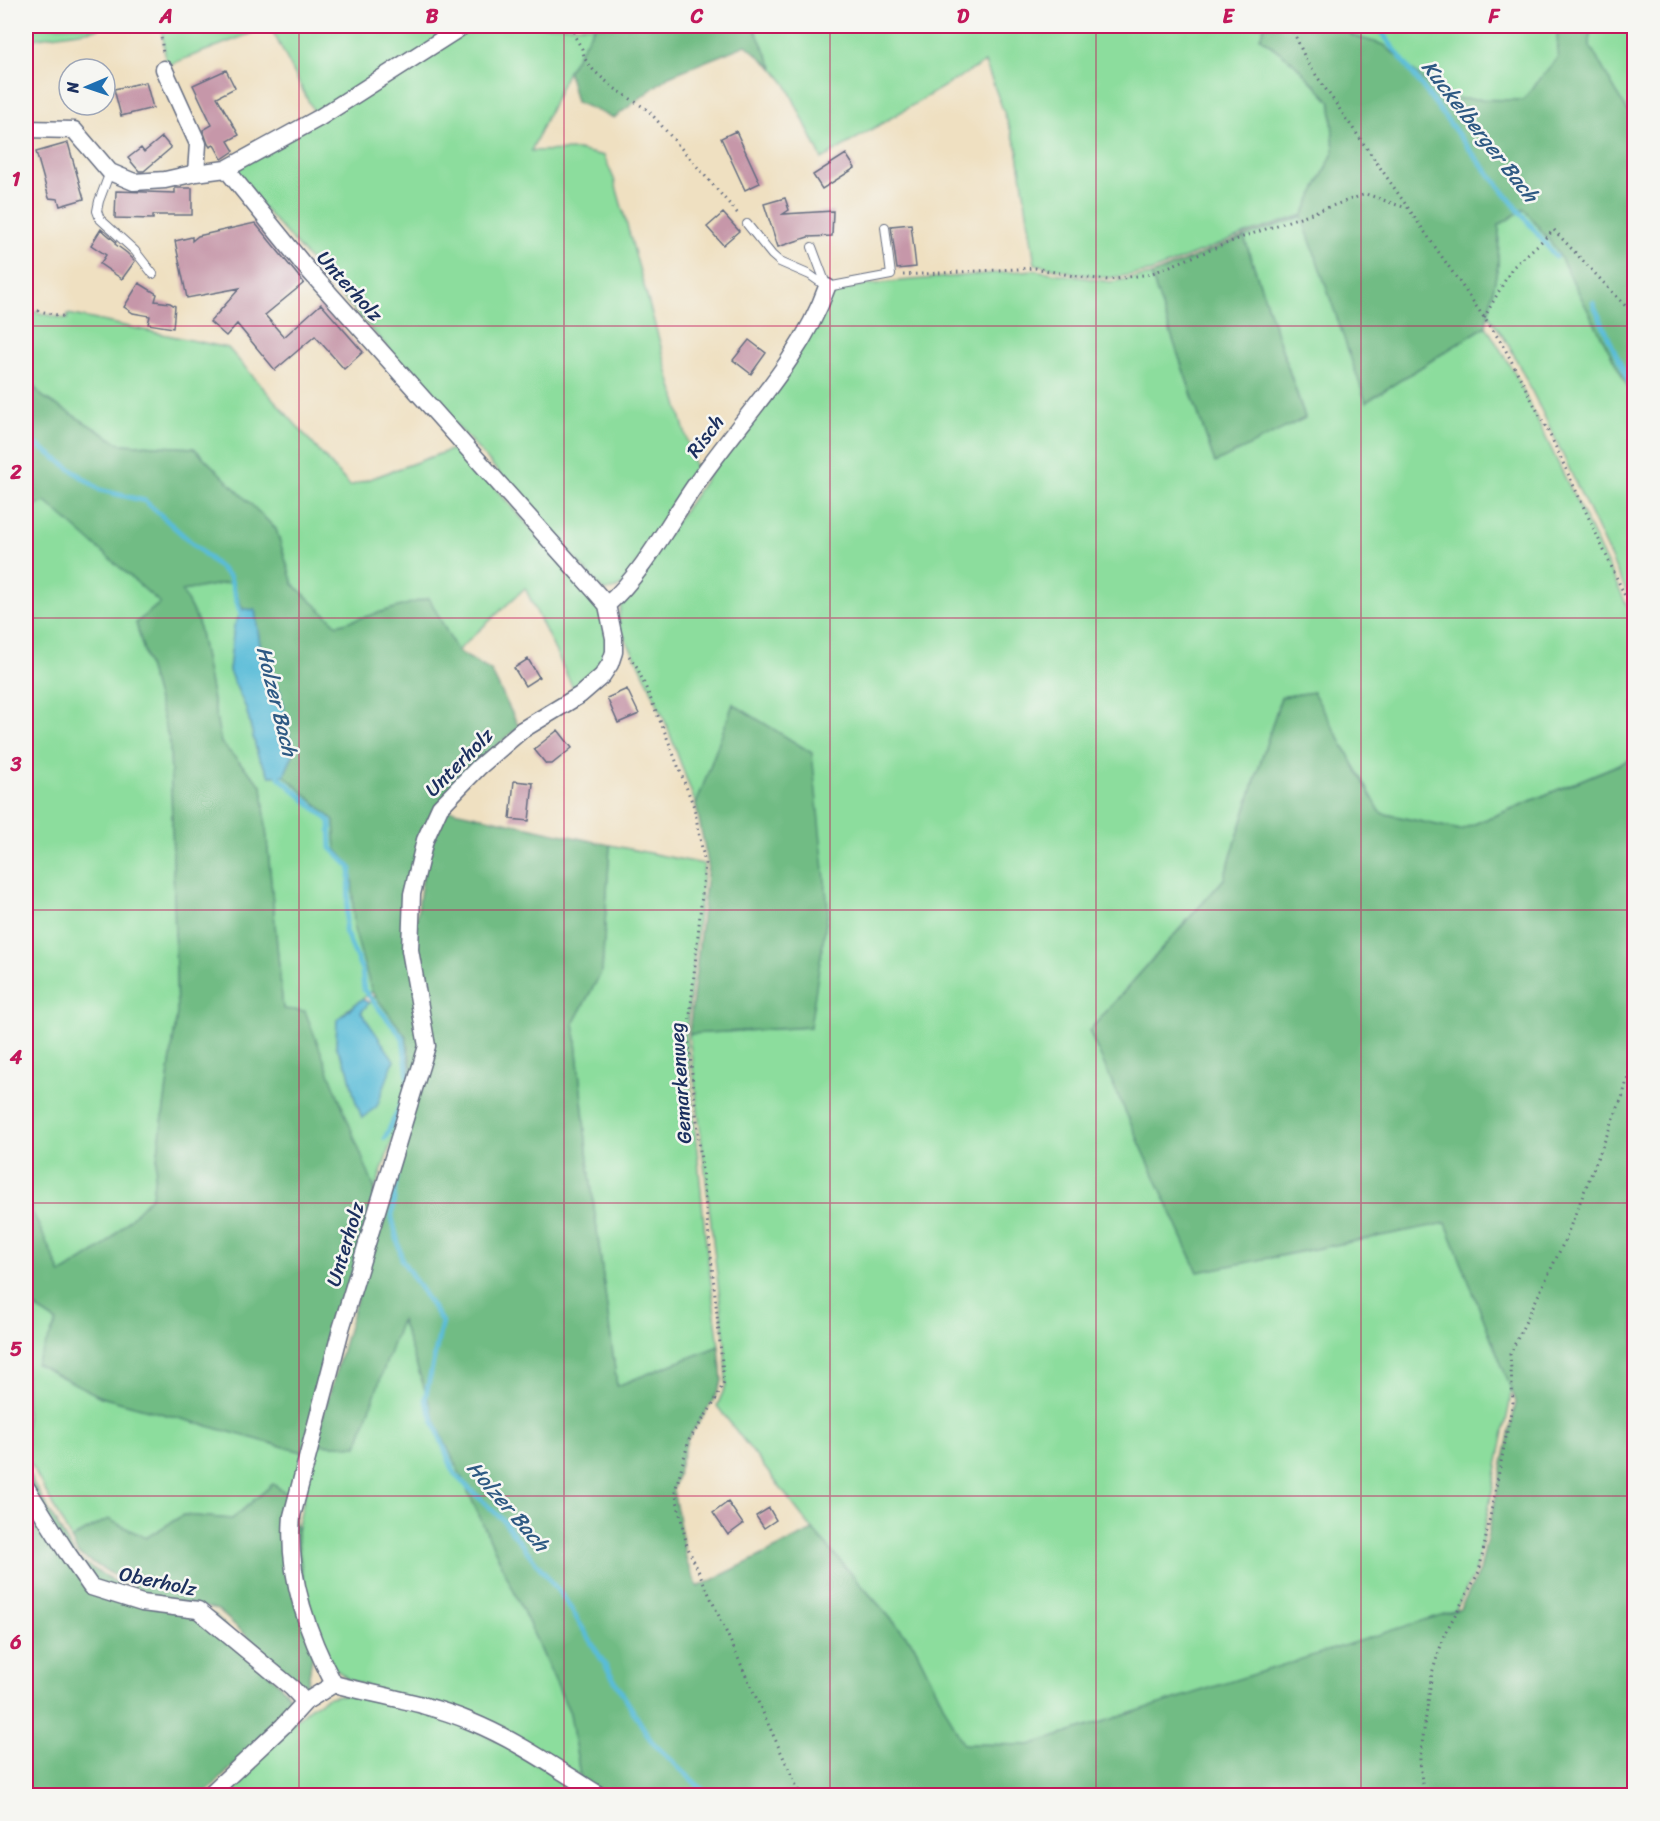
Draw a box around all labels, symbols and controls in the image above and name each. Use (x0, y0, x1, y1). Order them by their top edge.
text: A (158, 0, 173, 34)
text: B (426, 0, 439, 34)
text: C (690, 0, 704, 34)
text: D (957, 0, 970, 34)
text: E (1222, 0, 1235, 34)
text: F (1488, 0, 1501, 34)
water label: Kuckelberger Bach (1412, 51, 1550, 213)
north arrow (57, 57, 117, 117)
text: N (58, 81, 87, 95)
text: 1 (12, 162, 21, 197)
street label: Unterholz (307, 242, 392, 331)
street label: Risch (677, 407, 734, 466)
text: 2 (9, 455, 22, 490)
water label: Holzer Bach (245, 642, 309, 762)
street label: Unterholz (416, 719, 503, 806)
text: 3 (10, 747, 22, 782)
street label: Gemarkenweg (659, 1021, 702, 1145)
text: 4 (9, 1040, 23, 1075)
street label: Unterholz (316, 1197, 375, 1291)
text: 5 (10, 1332, 22, 1367)
water label: Holzer Bach (457, 1451, 560, 1562)
street label: Oberholz (116, 1556, 200, 1607)
text: 6 (9, 1625, 22, 1660)

